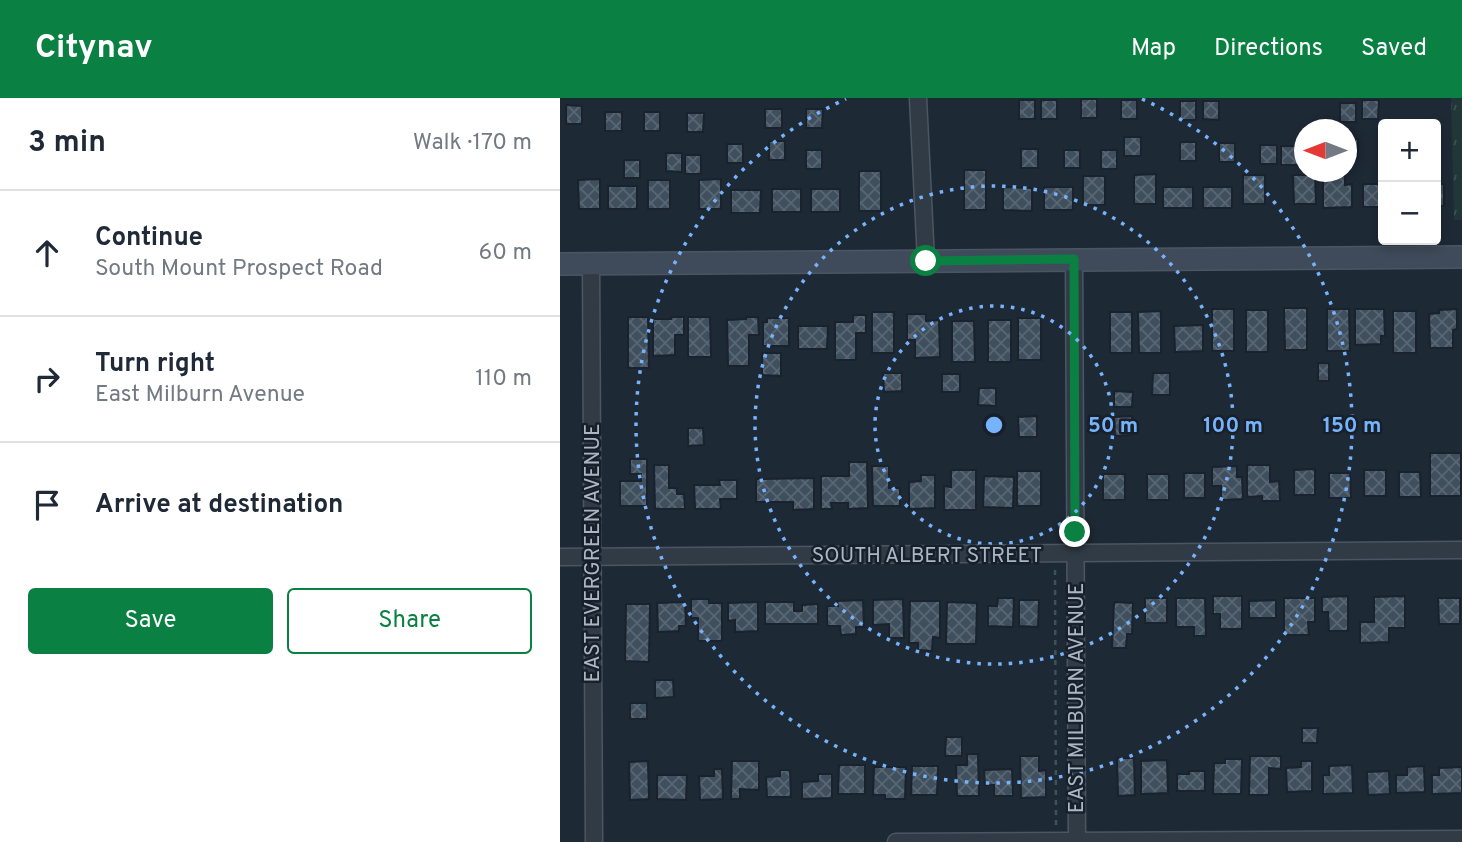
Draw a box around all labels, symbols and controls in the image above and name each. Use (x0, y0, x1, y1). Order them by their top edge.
text: Citynav (35, 28, 153, 70)
text: Map (1131, 34, 1176, 64)
text: Directions (1214, 34, 1323, 64)
text: Saved (1361, 34, 1427, 64)
north arrow (1294, 119, 1357, 182)
map controls (1378, 119, 1441, 245)
button: + (1378, 119, 1441, 182)
text: 3 min (28, 125, 106, 162)
text: Walk · 170 m (413, 129, 532, 158)
button: − (1378, 182, 1441, 245)
text: Continue (95, 222, 203, 255)
icon: ahead (28, 234, 66, 272)
text: 60 m (479, 239, 532, 268)
route start (910, 245, 941, 276)
text: South Mount Prospect Road (95, 255, 383, 284)
text: Turn right (95, 348, 215, 381)
icon: right (28, 360, 66, 398)
text: 110 m (475, 365, 532, 394)
text: East Milburn Avenue (95, 381, 305, 410)
centre of rings (982, 413, 1006, 437)
text: 50 m (1088, 413, 1138, 440)
text: 100 m (1203, 413, 1263, 440)
text: 150 m (1323, 413, 1381, 440)
street label: EAST EVERGREEN AVENUE (580, 423, 607, 683)
icon: arrive (28, 486, 66, 524)
text: Arrive at destination (95, 489, 343, 522)
route end (1059, 516, 1090, 547)
street label: SOUTH ALBERT STREET (812, 543, 1042, 570)
street label: EAST MILBURN AVENUE (1064, 583, 1091, 813)
button: Save (28, 588, 273, 654)
button: Share (287, 588, 532, 654)

